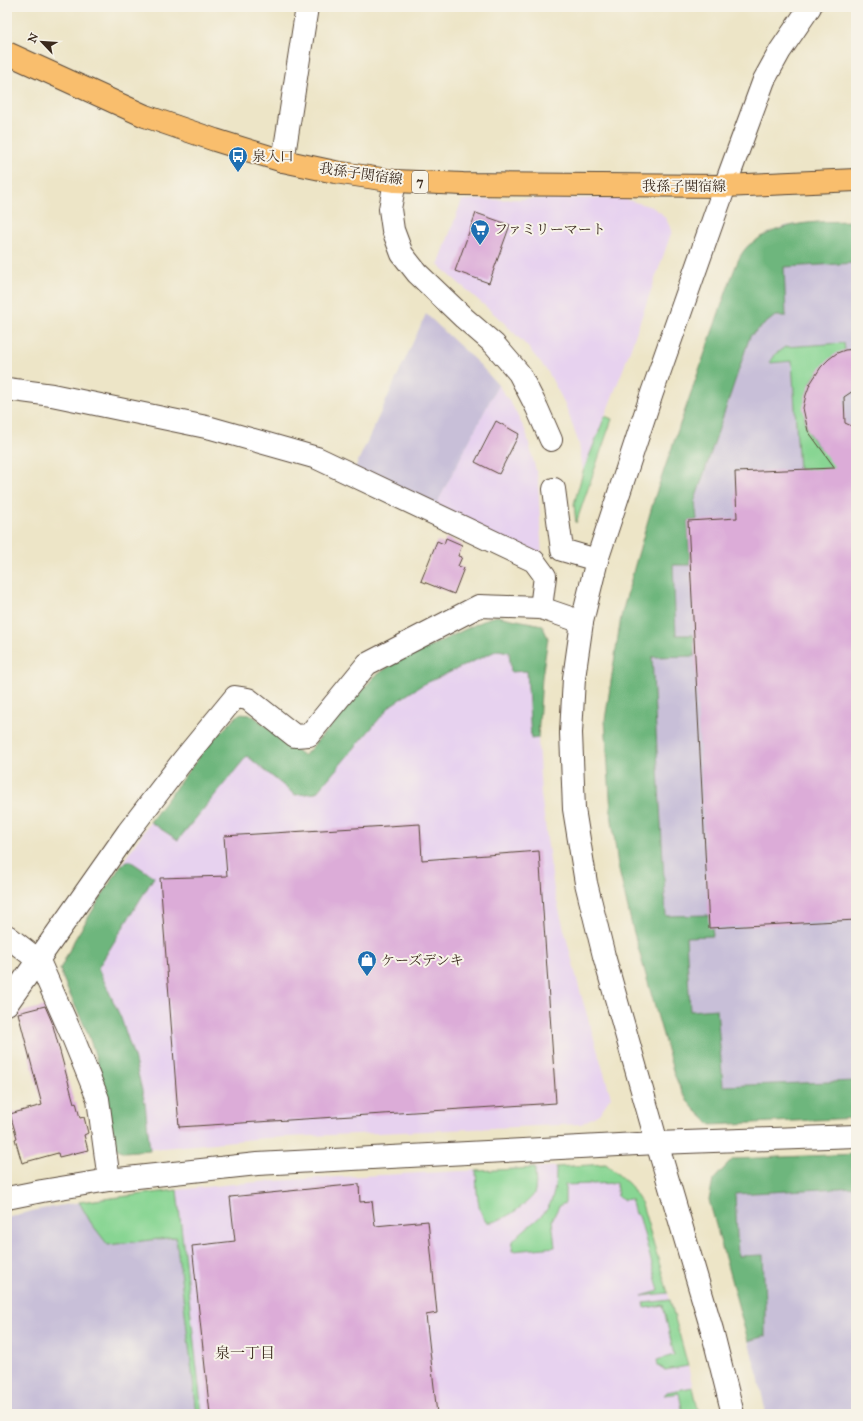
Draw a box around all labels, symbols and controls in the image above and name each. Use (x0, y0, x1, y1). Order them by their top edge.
north arrow (22, 22, 62, 62)
text: N (26, 30, 42, 45)
bus stop icon: 泉入口 (227, 145, 249, 173)
place label: 泉入口 (252, 148, 294, 165)
street label: 我孫子関宿線 (318, 160, 404, 188)
road number: 7 (412, 171, 428, 193)
street label: 我孫子関宿線 (642, 178, 726, 195)
supermarket icon: ファミリーマート (469, 218, 491, 246)
place label: ファミリーマート (494, 221, 606, 238)
shop icon: ケーズデンキ (356, 949, 378, 977)
place label: ケーズデンキ (381, 952, 464, 969)
district label: 泉一丁目 (215, 1344, 275, 1362)

